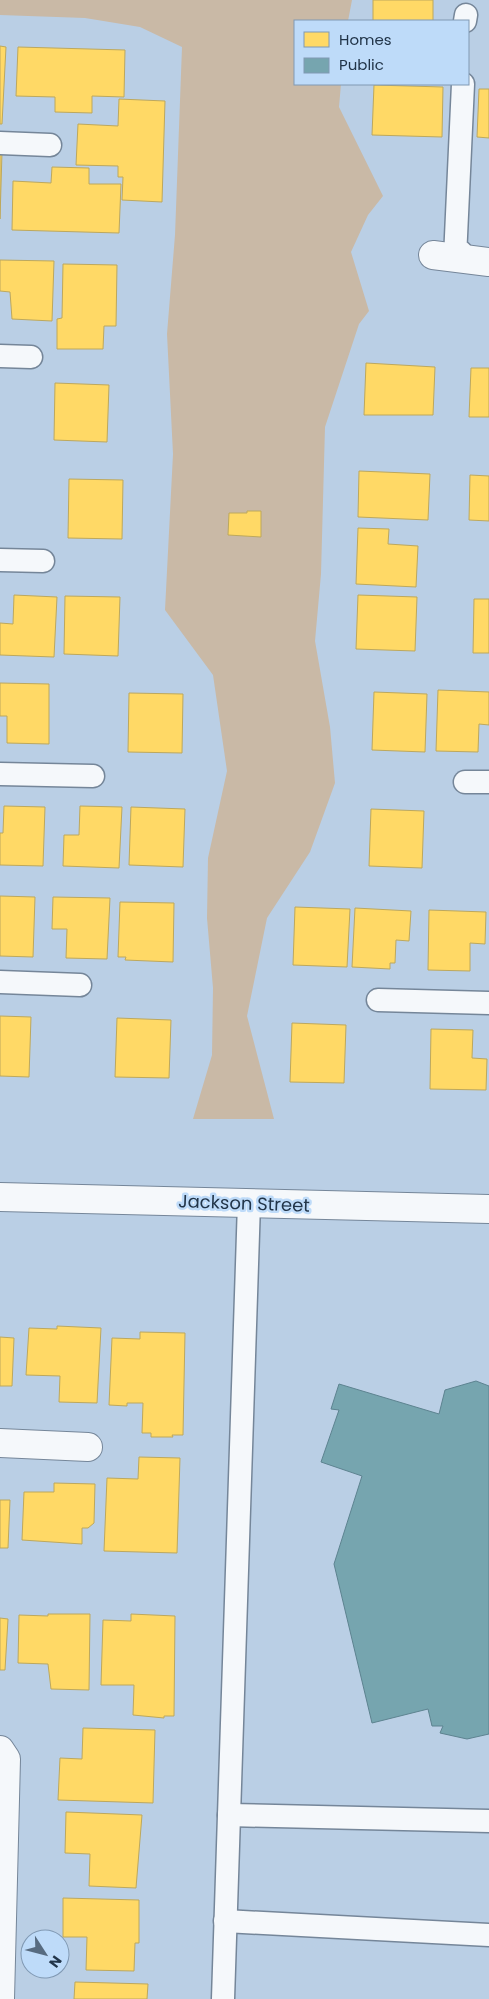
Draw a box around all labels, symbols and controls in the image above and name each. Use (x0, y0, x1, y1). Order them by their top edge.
legend (294, 20, 469, 85)
text: Homes (339, 29, 392, 50)
text: Public (339, 54, 384, 75)
street label: Jackson Street (178, 1188, 310, 1218)
north arrow (20, 1929, 70, 1979)
text: N (44, 1952, 67, 1972)

